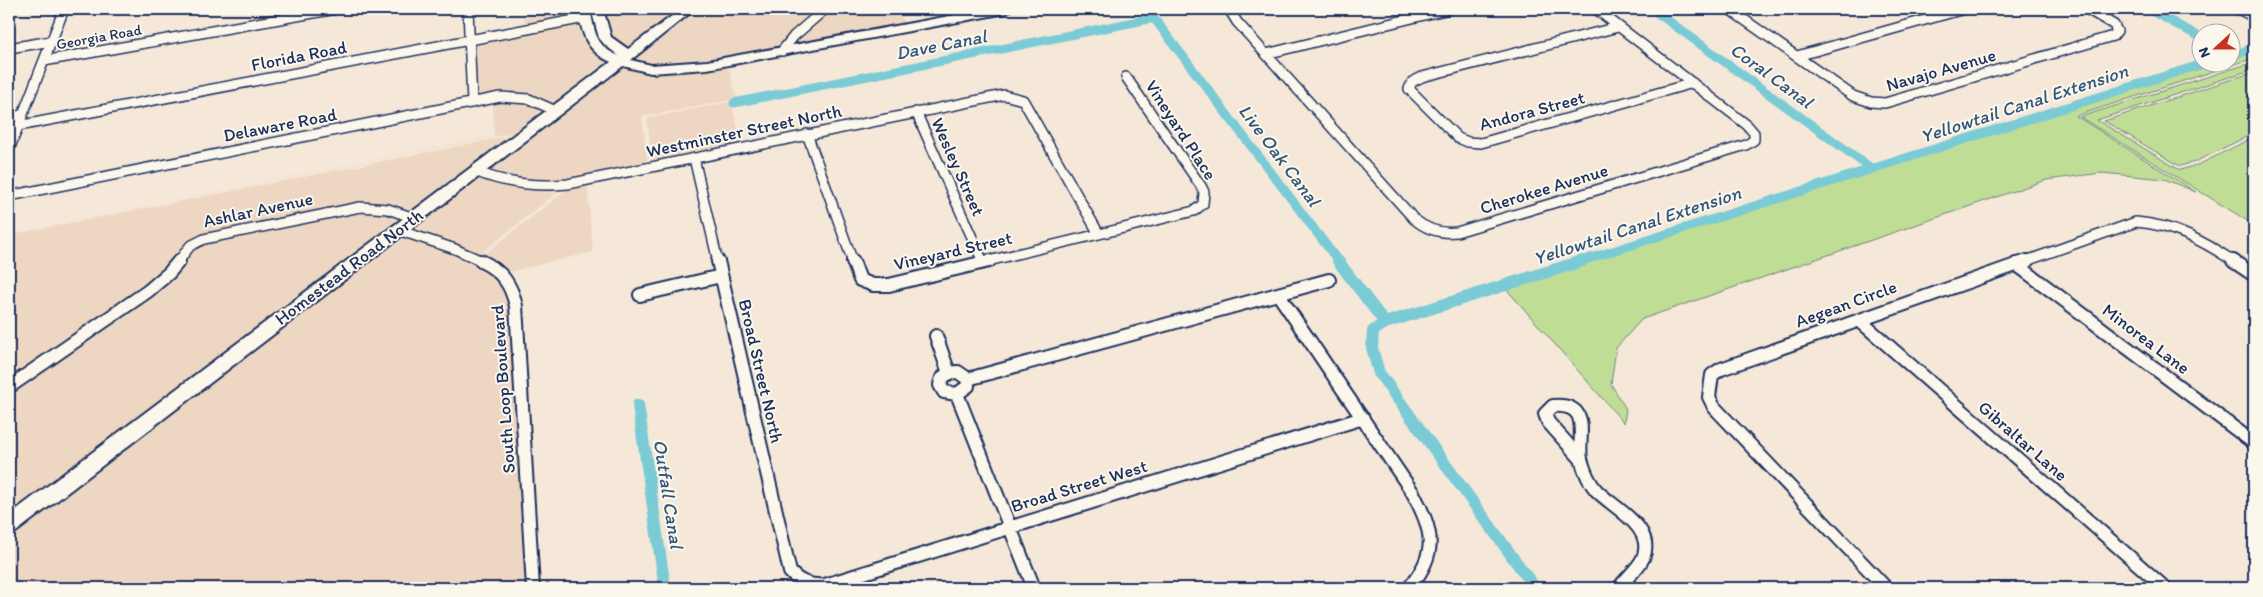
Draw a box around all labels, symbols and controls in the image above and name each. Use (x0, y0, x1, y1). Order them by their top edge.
street label: Georgia Road (55, 21, 144, 53)
north arrow (2190, 22, 2240, 72)
water label: Dave Canal (894, 24, 990, 65)
street label: Florida Road (249, 36, 349, 76)
water label: Coral Canal (1726, 38, 1819, 114)
street label: Navajo Avenue (1883, 44, 1999, 96)
text: N (2195, 45, 2214, 60)
water label: Yellowtail Canal Extension (1918, 59, 2131, 148)
street label: Vineyard Place (1141, 76, 1221, 184)
street label: Andora Street (1477, 86, 1587, 136)
street label: Westminster Street North (644, 99, 844, 162)
water label: Live Oak Canal (1234, 100, 1326, 212)
street label: Delaware Road (221, 103, 339, 147)
street label: Wesley Street (927, 114, 990, 220)
street label: Cherokee Avenue (1477, 159, 1611, 219)
water label: Yellowtail Canal Extension (1531, 181, 1744, 270)
street label: Ashlar Avenue (201, 188, 315, 232)
street label: Homestead Road North (271, 204, 427, 330)
street label: Vineyard Street (892, 227, 1015, 275)
street label: Aegean Circle (1792, 275, 1900, 333)
street label: Broad Street North (734, 297, 788, 445)
street label: Minorea Lane (2098, 299, 2194, 379)
street label: South Loop Boulevard (486, 304, 520, 474)
street label: Gibraltar Lane (1974, 396, 2072, 486)
water label: Outfall Canal (649, 438, 689, 552)
street label: Broad Street West (1008, 455, 1150, 517)

